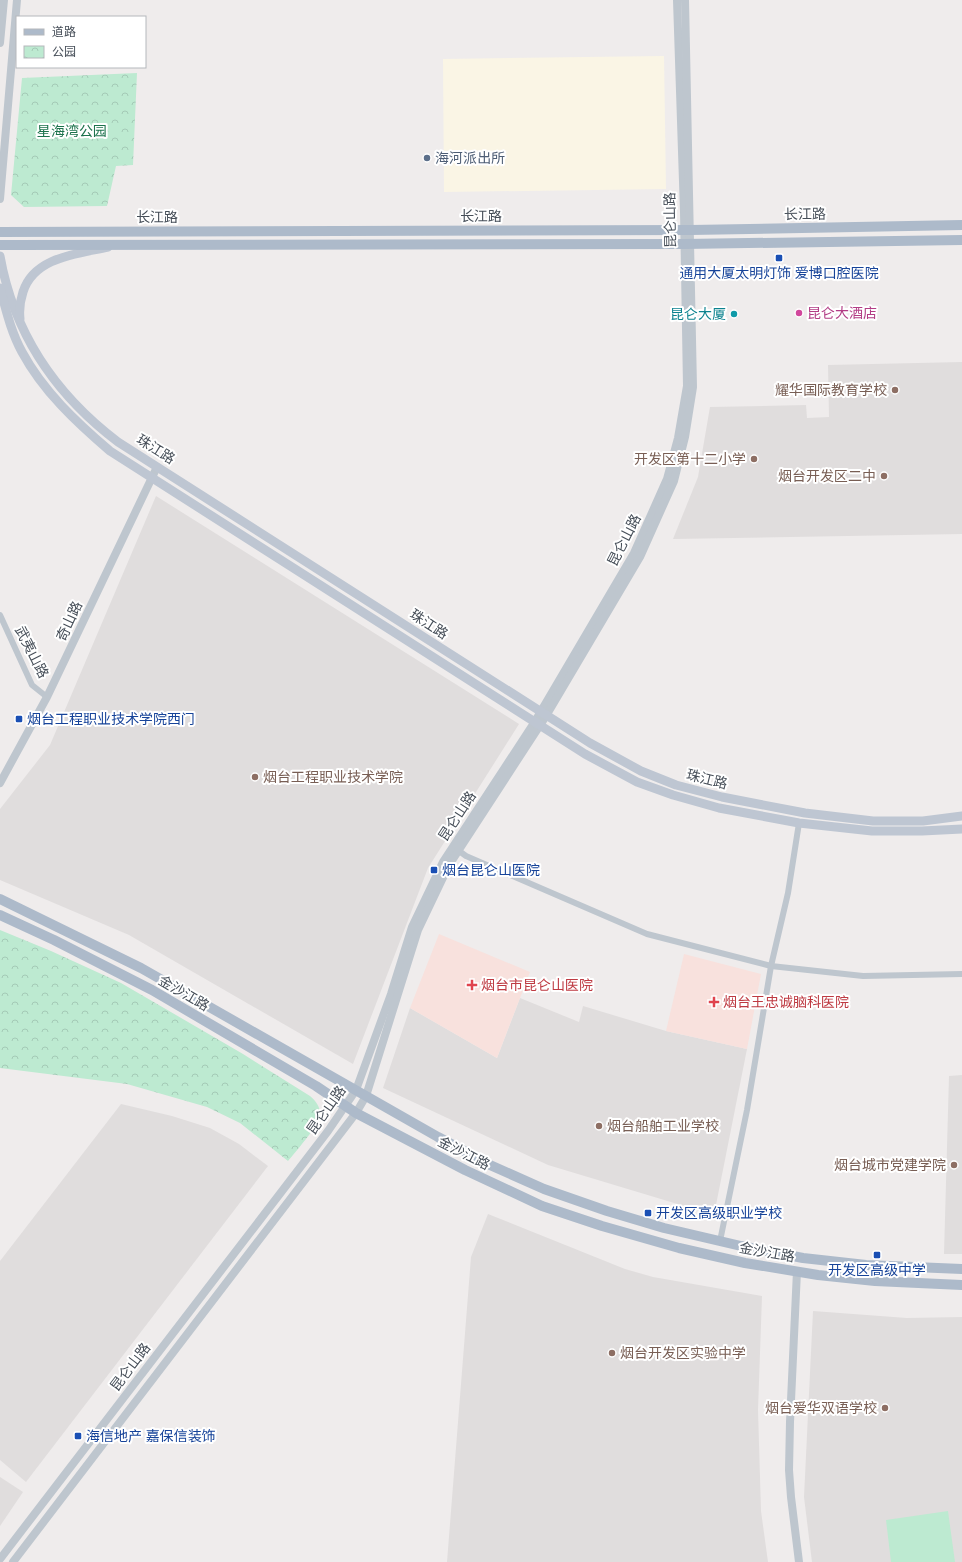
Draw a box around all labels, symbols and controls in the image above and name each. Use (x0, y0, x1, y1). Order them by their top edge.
legend (16, 16, 146, 68)
text: 道路 (52, 24, 76, 39)
text: 公园 (52, 44, 76, 59)
park label: 星海湾公园 (37, 122, 107, 140)
place label: 海河派出所 (435, 149, 505, 167)
marker: 海河派出所 (422, 153, 432, 163)
street label: 昆仑山路 (661, 192, 679, 248)
street label: 长江路 (784, 205, 826, 223)
street label: 长江路 (460, 207, 502, 225)
street label: 长江路 (136, 208, 178, 226)
marker: 通用大厦太明灯饰 爱博口腔医院 (774, 253, 784, 263)
place label: 通用大厦太明灯饰 爱博口腔医院 (679, 264, 879, 282)
place label: 昆仑大酒店 (807, 304, 877, 322)
place label: 昆仑大厦 (670, 305, 726, 323)
marker: 昆仑大酒店 (794, 308, 804, 318)
marker: 昆仑大厦 (729, 309, 739, 319)
place label: 耀华国际教育学校 (775, 381, 887, 399)
marker: 耀华国际教育学校 (890, 385, 900, 395)
street label: 珠江路 (133, 430, 179, 468)
place label: 开发区第十二小学 (634, 450, 746, 468)
marker: 开发区第十二小学 (749, 454, 759, 464)
place label: 烟台开发区二中 (778, 467, 876, 485)
marker: 烟台开发区二中 (879, 471, 889, 481)
street label: 昆仑山路 (603, 511, 645, 569)
street label: 奇山路 (52, 598, 86, 644)
street label: 珠江路 (406, 605, 452, 643)
street label: 武夷山路 (11, 623, 53, 681)
place label: 烟台工程职业技术学院西门 (27, 710, 195, 728)
marker: 烟台工程职业技术学院西门 (14, 714, 24, 724)
street label: 珠江路 (684, 765, 730, 793)
place label: 烟台工程职业技术学院 (263, 768, 403, 786)
marker: 烟台工程职业技术学院 (250, 772, 260, 782)
street label: 昆仑山路 (434, 788, 480, 844)
place label: 烟台昆仑山医院 (442, 861, 540, 879)
marker: 烟台昆仑山医院 (429, 865, 439, 875)
street label: 金沙江路 (155, 971, 213, 1015)
place label: 烟台市昆仑山医院 (481, 976, 593, 994)
marker: 烟台市昆仑山医院 (466, 979, 478, 991)
place label: 烟台王忠诚脑科医院 (723, 993, 849, 1011)
marker: 烟台王忠诚脑科医院 (708, 996, 720, 1008)
street label: 昆仑山路 (303, 1082, 349, 1138)
place label: 烟台船舶工业学校 (607, 1117, 719, 1135)
marker: 烟台船舶工业学校 (594, 1121, 604, 1131)
street label: 金沙江路 (435, 1132, 493, 1174)
place label: 烟台城市党建学院 (834, 1156, 946, 1174)
marker: 烟台城市党建学院 (949, 1160, 959, 1170)
place label: 开发区高级职业学校 (656, 1204, 782, 1222)
marker: 开发区高级职业学校 (643, 1208, 653, 1218)
street label: 金沙江路 (738, 1238, 796, 1266)
marker: 开发区高级中学 (872, 1250, 882, 1260)
place label: 开发区高级中学 (828, 1261, 926, 1279)
street label: 昆仑山路 (106, 1339, 154, 1395)
place label: 烟台开发区实验中学 (620, 1344, 746, 1362)
marker: 烟台开发区实验中学 (607, 1348, 617, 1358)
place label: 烟台爱华双语学校 (765, 1399, 877, 1417)
marker: 烟台爱华双语学校 (880, 1403, 890, 1413)
place label: 海信地产 嘉保信装饰 (86, 1427, 216, 1445)
marker: 海信地产 嘉保信装饰 (73, 1431, 83, 1441)

